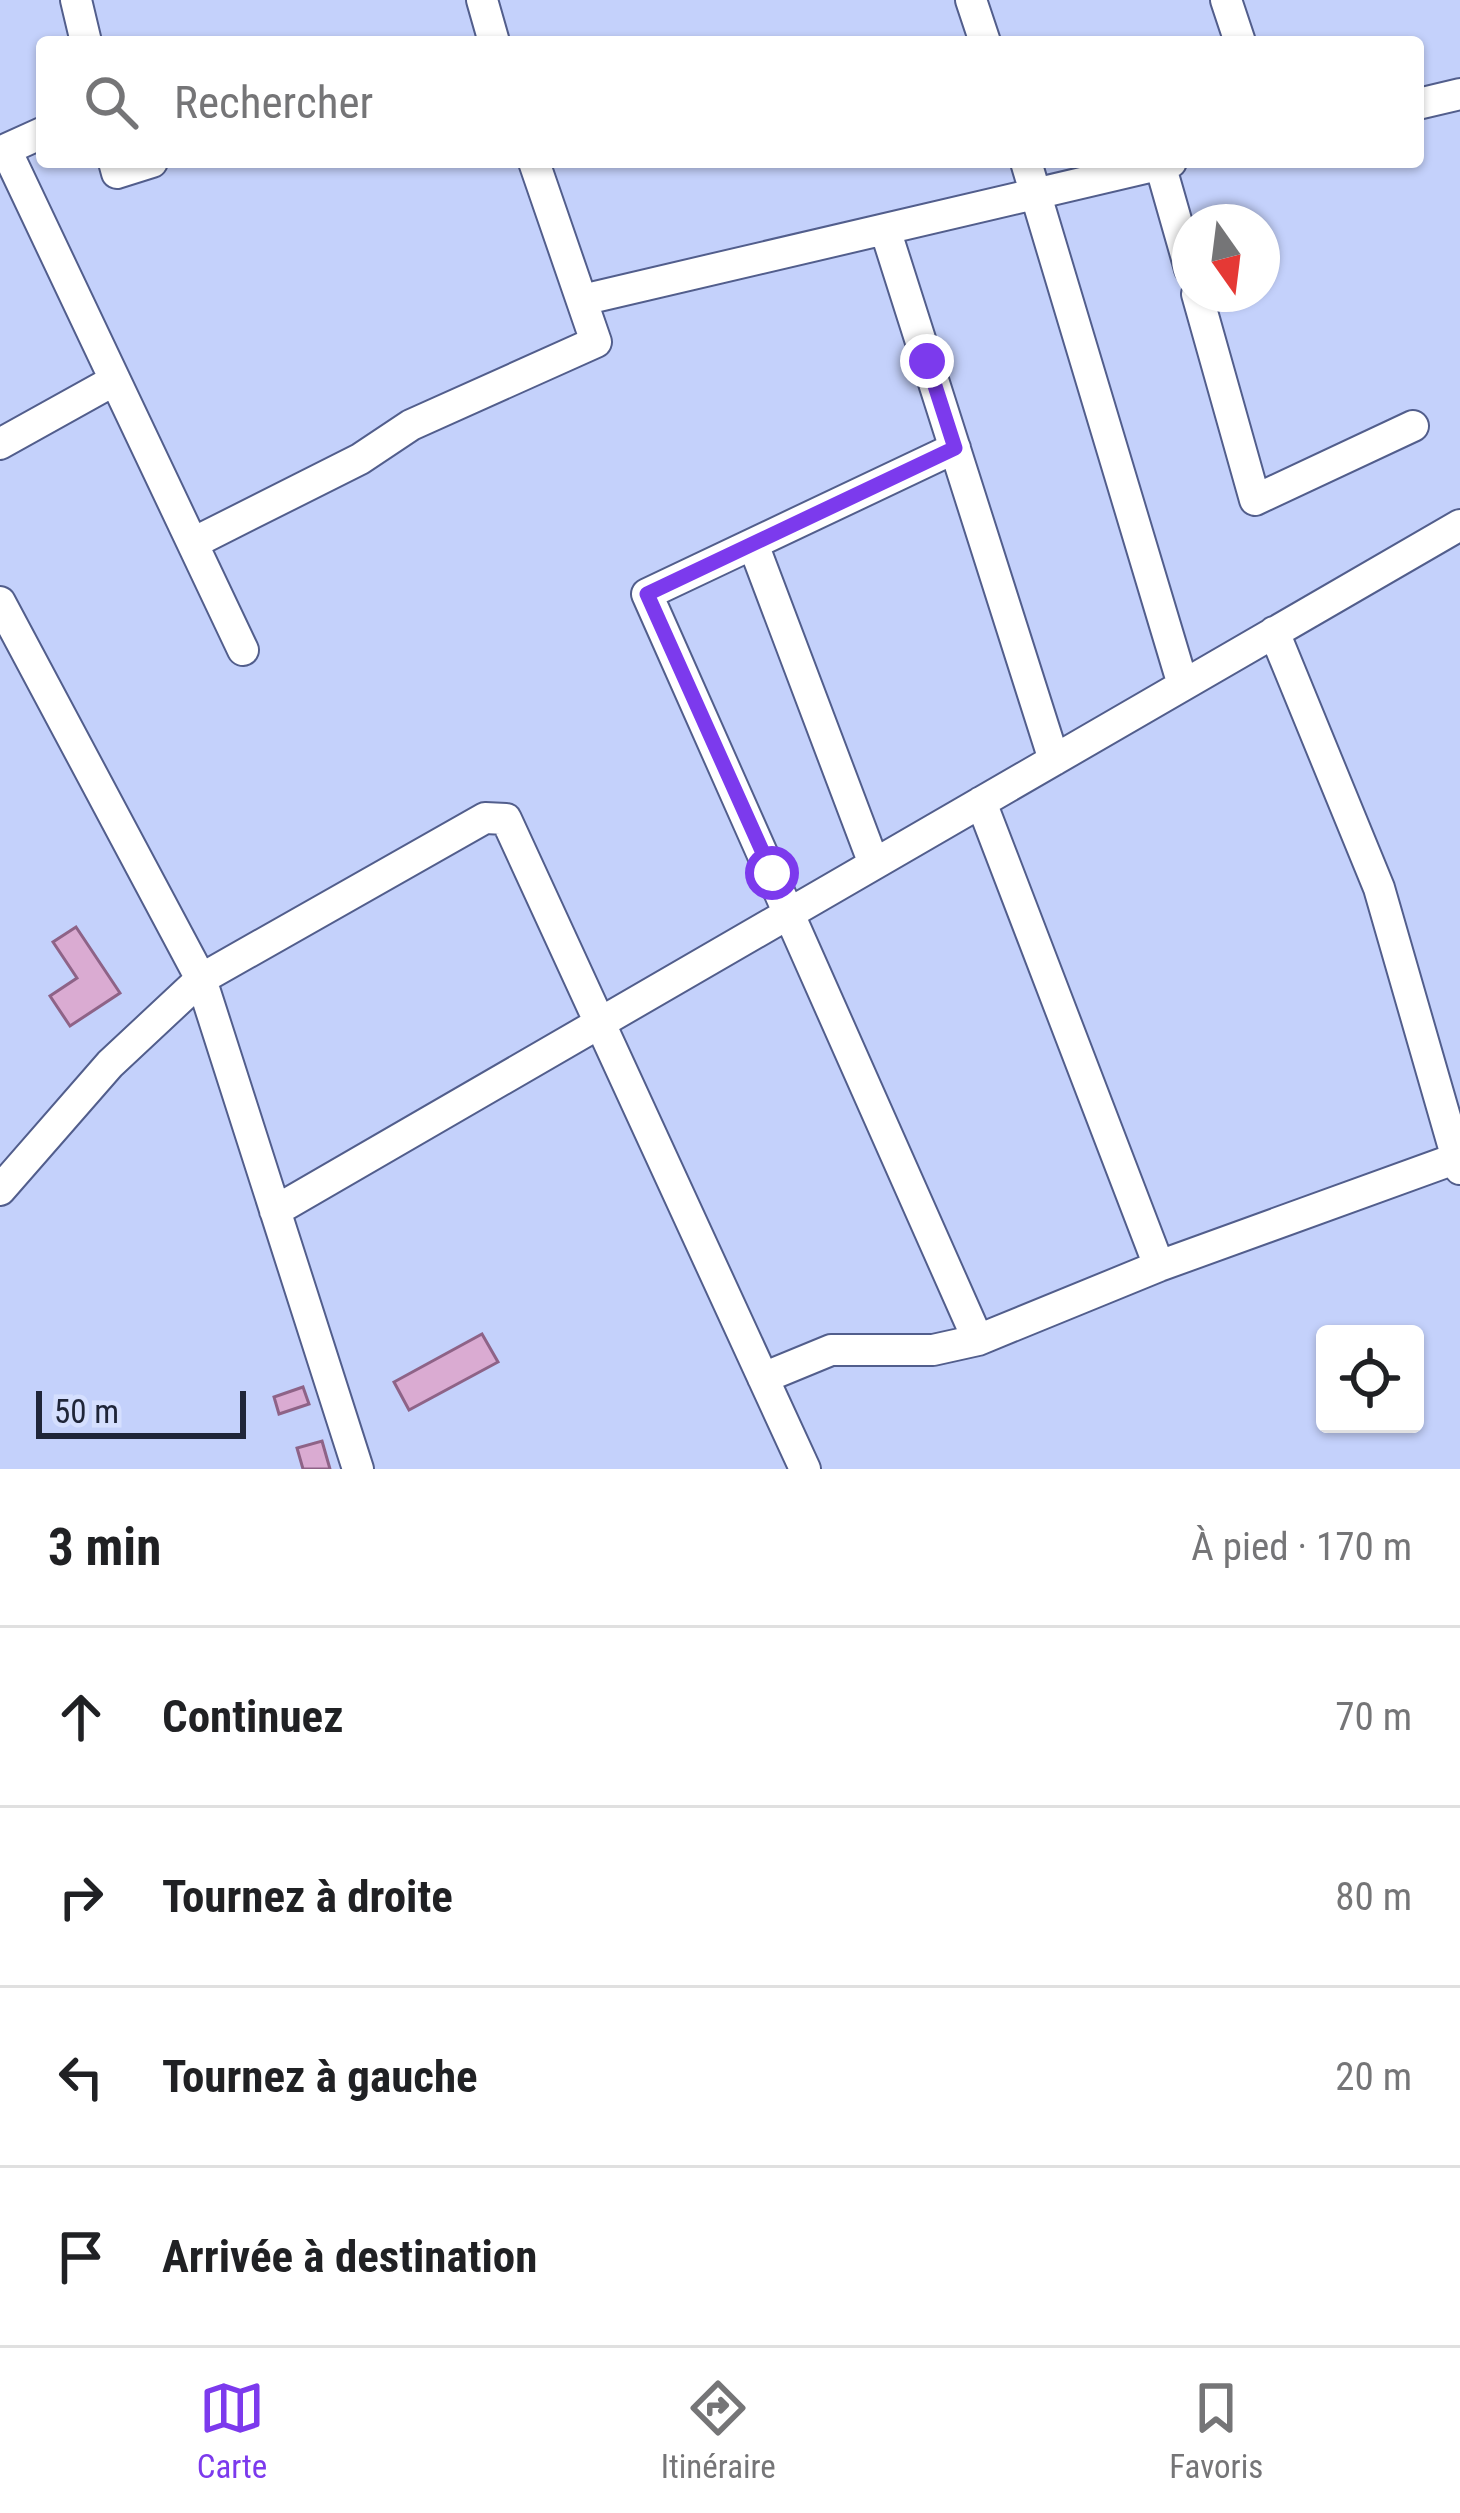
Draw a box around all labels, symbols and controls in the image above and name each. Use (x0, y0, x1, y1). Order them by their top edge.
search box (36, 36, 1424, 168)
icon: search (78, 69, 144, 135)
text: Rechercher (174, 76, 373, 129)
north arrow (1172, 204, 1280, 312)
route end (900, 334, 954, 388)
route start (745, 846, 799, 900)
map controls (1316, 1325, 1424, 1433)
button: locate (1316, 1325, 1424, 1433)
scale bar (36, 1385, 246, 1438)
text: 50 m (54, 1392, 119, 1431)
text: 3 min (48, 1518, 161, 1577)
text: À pied · 170 m (1191, 1524, 1412, 1570)
icon: ahead (48, 1684, 114, 1750)
text: Continuez (162, 1690, 343, 1743)
text: 70 m (1335, 1694, 1412, 1740)
icon: right (48, 1864, 114, 1930)
text: Tournez à droite (162, 1870, 453, 1923)
text: 80 m (1335, 1874, 1412, 1920)
icon: left (48, 2044, 114, 2110)
text: Tournez à gauche (162, 2050, 478, 2103)
text: 20 m (1335, 2054, 1412, 2100)
icon: arrive (48, 2224, 114, 2290)
text: Arrivée à destination (162, 2230, 537, 2283)
tab: Carte (197, 2375, 267, 2486)
tab: Itinéraire (661, 2375, 776, 2486)
tab: Favoris (1169, 2375, 1263, 2486)

